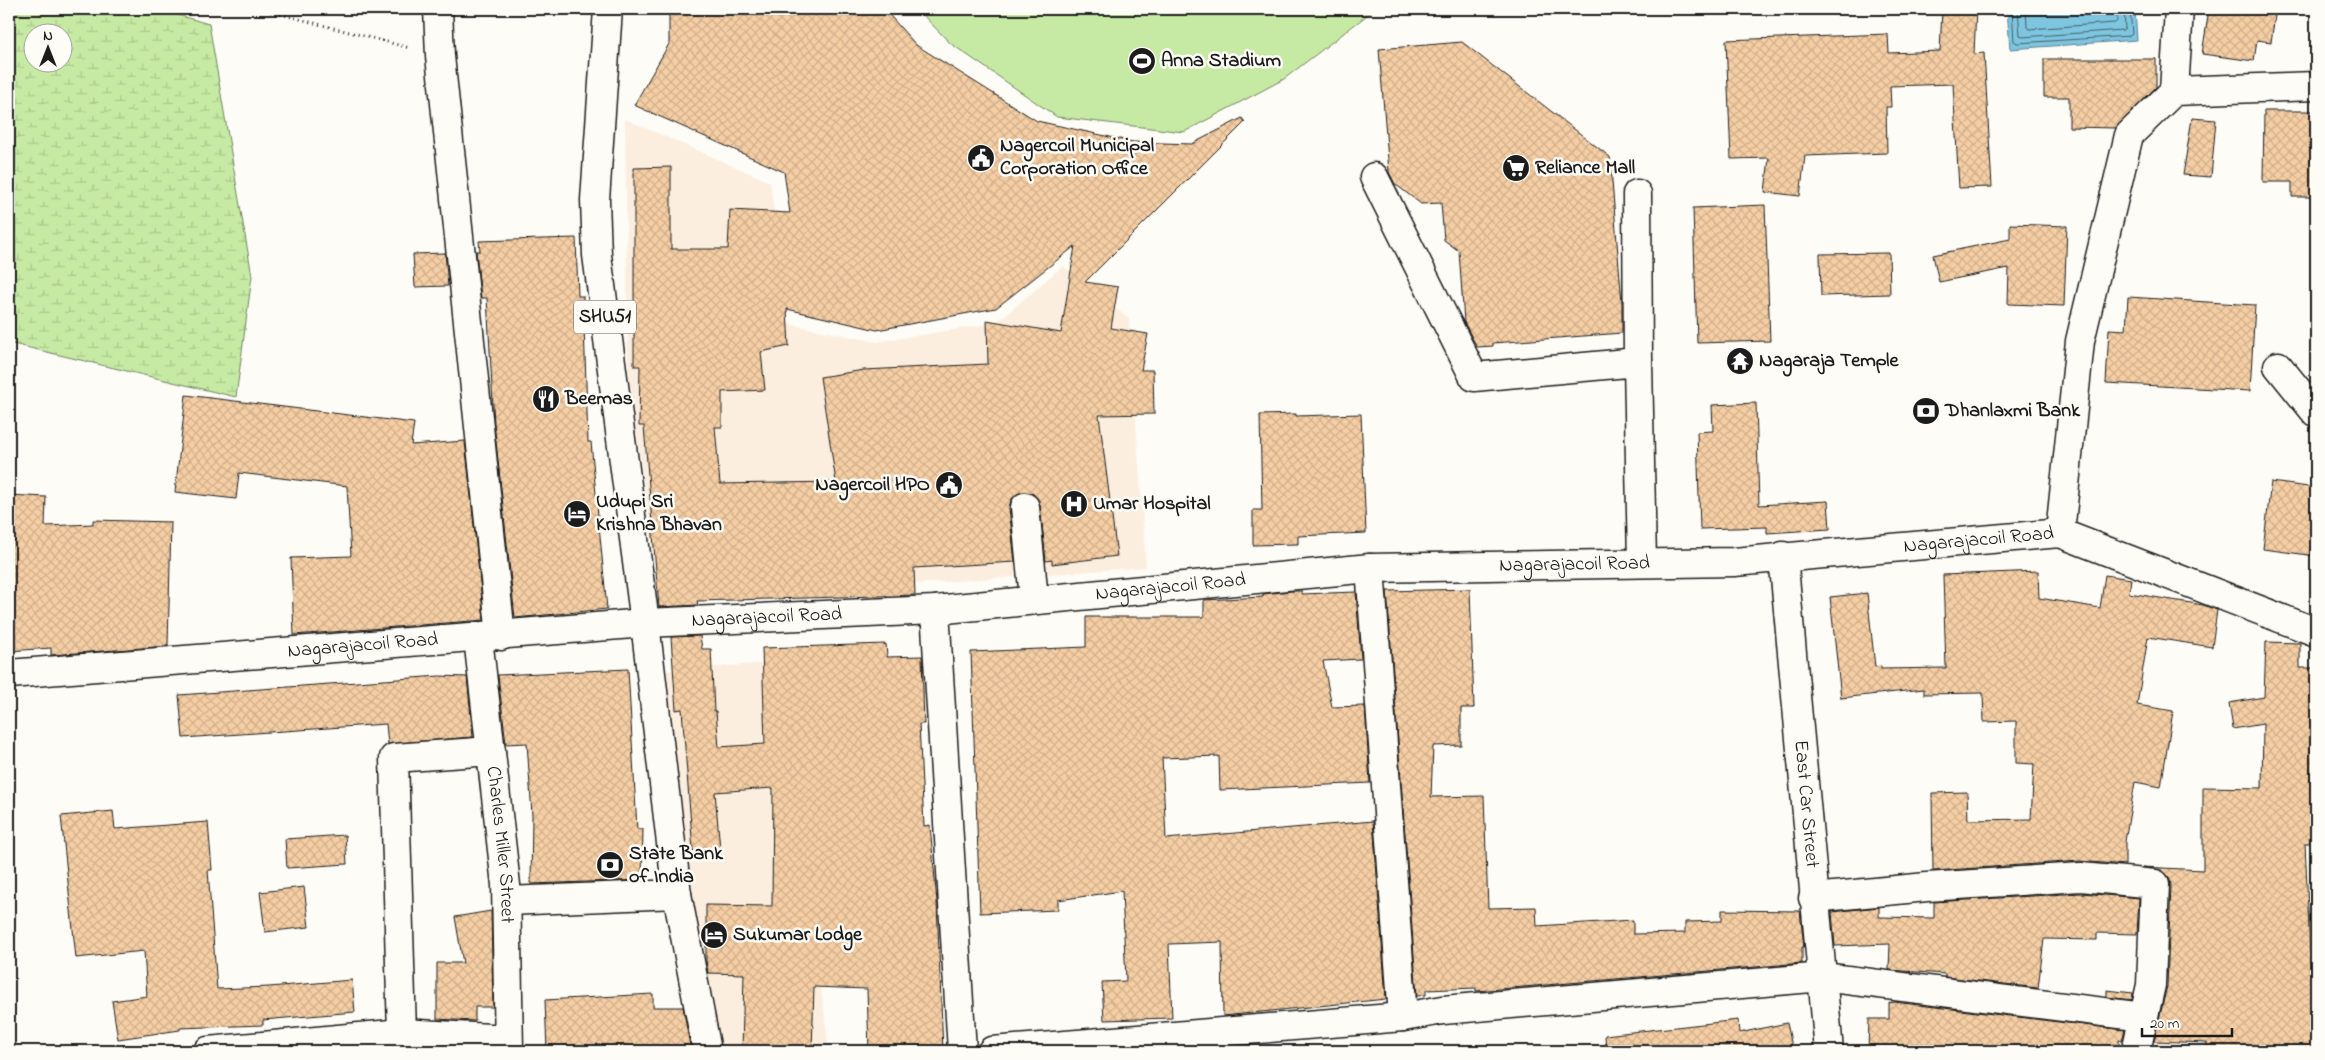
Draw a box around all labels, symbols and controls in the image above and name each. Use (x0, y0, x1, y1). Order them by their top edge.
north arrow (22, 22, 72, 72)
text: N (43, 26, 53, 47)
sports icon: Anna Stadium (1127, 46, 1157, 76)
place label: Anna Stadium (1161, 47, 1281, 76)
place label: Nagercoil Municipal Corporation Office (1000, 132, 1154, 184)
public building icon: Nagercoil Municipal Corporation Office (966, 143, 996, 173)
supermarket icon: Reliance Mall (1501, 153, 1531, 183)
place label: Reliance Mall (1535, 154, 1635, 183)
road number: SHU51 (574, 300, 636, 334)
temple icon: Nagaraja Temple (1725, 346, 1755, 376)
place label: Nagaraja Temple (1759, 347, 1899, 377)
restaurant icon: Beemas (531, 384, 561, 414)
place label: Beemas (564, 385, 633, 414)
bank icon: Dhanlaxmi Bank (1911, 396, 1941, 426)
place label: Dhanlaxmi Bank (1944, 397, 2081, 426)
public building icon: Nagercoil HPO (934, 470, 964, 500)
place label: Nagercoil HPO (815, 471, 930, 501)
place label: Udupi Sri Krishna Bhavan (596, 488, 722, 540)
hospital icon: Umar Hospital (1059, 489, 1089, 519)
place label: Umar Hospital (1093, 490, 1211, 519)
hotel icon: Udupi Sri Krishna Bhavan (562, 499, 592, 529)
street label: Nagarajacoil Road (1902, 519, 2055, 561)
street label: Nagarajacoil Road (1499, 549, 1650, 581)
street label: Nagarajacoil Road (1094, 566, 1247, 609)
street label: Nagarajacoil Road (691, 600, 843, 635)
street label: Nagarajacoil Road (287, 625, 439, 666)
street label: East Car Street (1786, 739, 1826, 869)
street label: Charles Miller Street (478, 764, 521, 924)
place label: State Bank of India (629, 840, 724, 892)
bank icon: State Bank of India (595, 850, 625, 880)
hotel icon: Sukumar Lodge (699, 920, 729, 950)
place label: Sukumar Lodge (733, 921, 863, 951)
scale bar (2142, 1005, 2232, 1037)
text: 20 m (2150, 1013, 2180, 1035)

